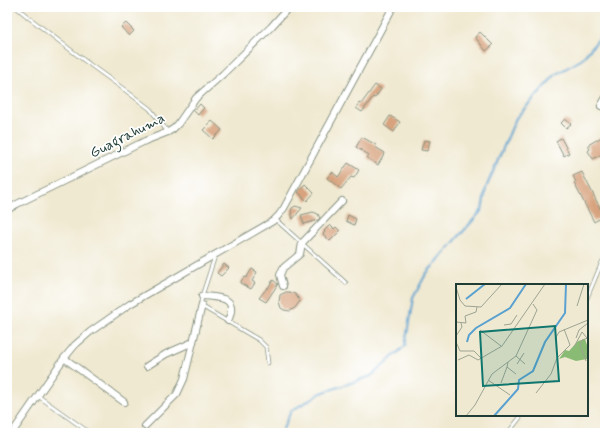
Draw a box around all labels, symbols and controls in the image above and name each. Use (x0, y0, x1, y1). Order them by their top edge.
street label: Guagrahuma (86, 108, 169, 164)
inset map (456, 284, 588, 416)

